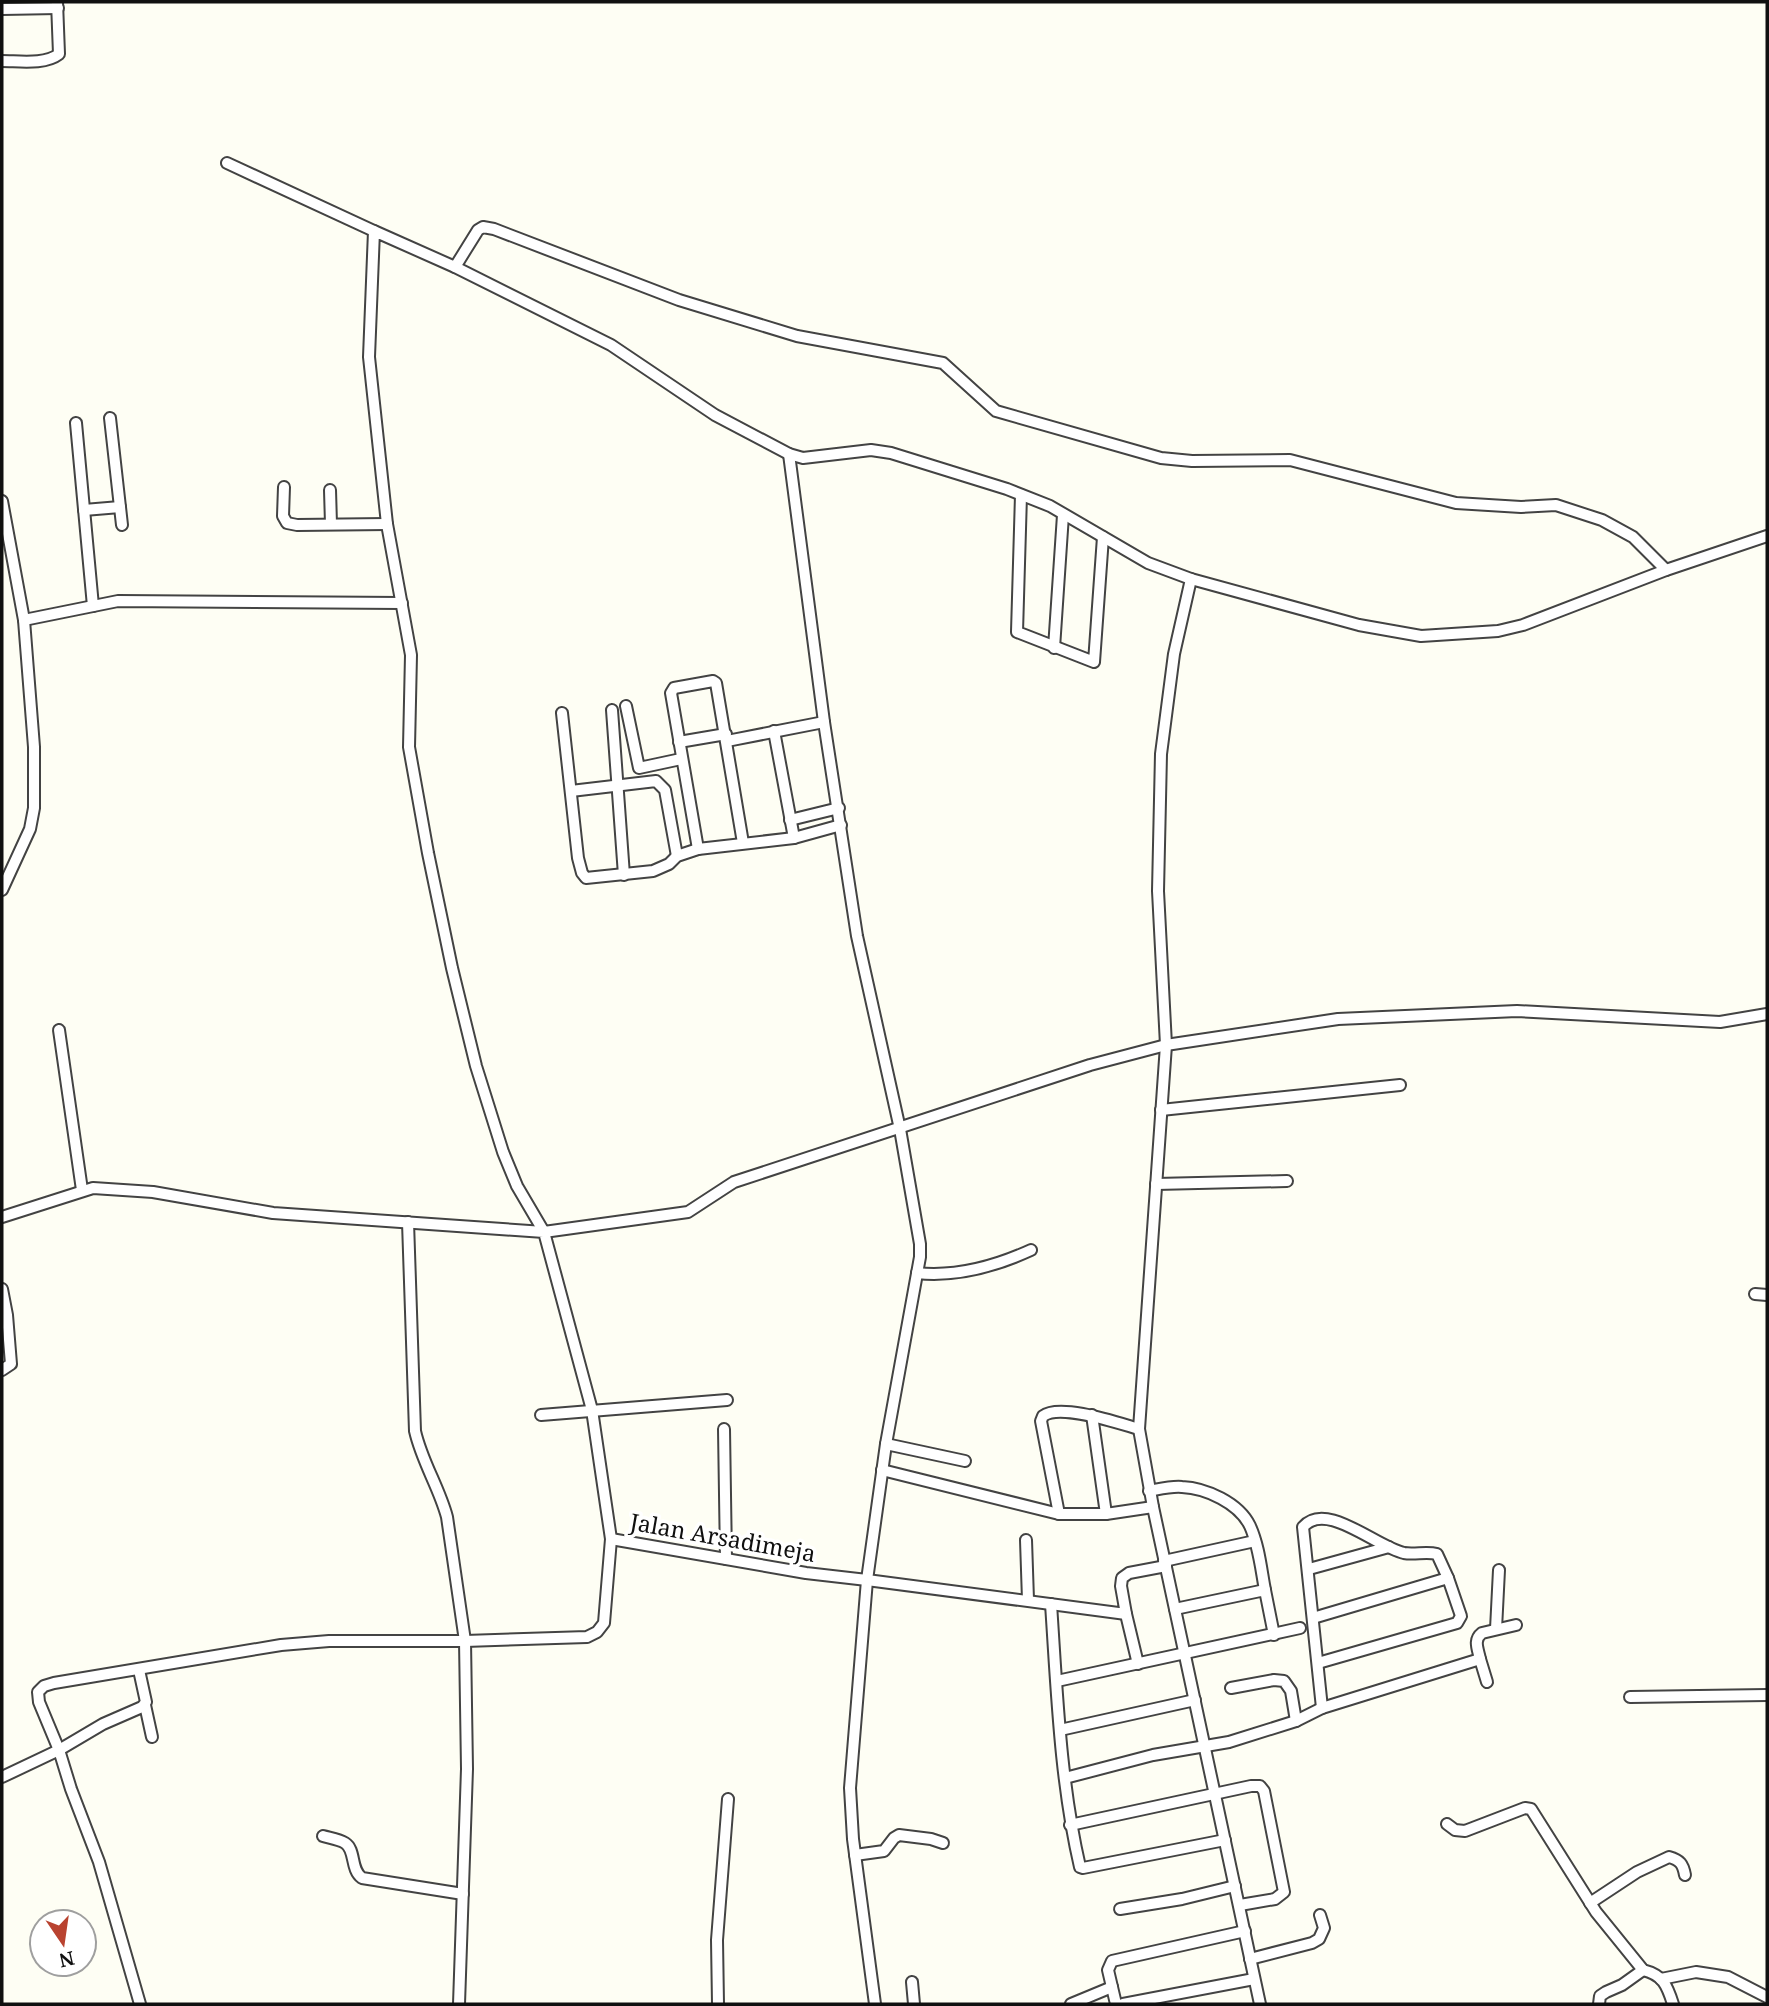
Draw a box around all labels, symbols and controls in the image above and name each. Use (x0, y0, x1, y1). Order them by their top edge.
street label: Jalan Arsadimeja (627, 1505, 818, 1569)
north arrow (28, 1908, 98, 1978)
text: N (57, 1945, 77, 1974)

